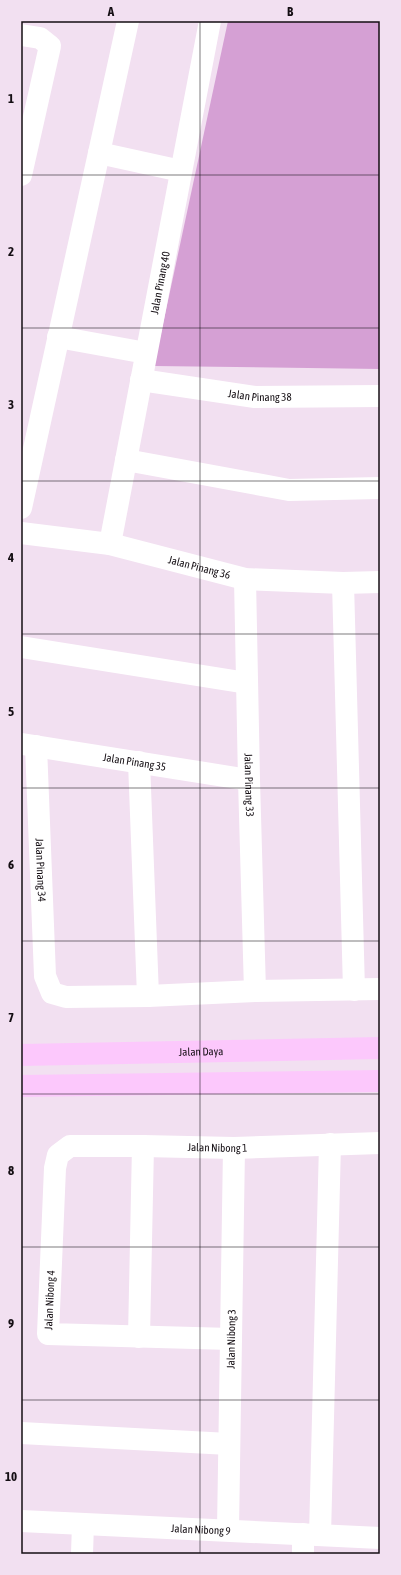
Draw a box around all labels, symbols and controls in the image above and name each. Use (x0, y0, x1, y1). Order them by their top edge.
text: A (107, 4, 115, 19)
text: B (287, 4, 294, 19)
text: 1 (8, 91, 14, 106)
text: 2 (8, 244, 14, 259)
street label: Jalan Pinang 40 (148, 250, 172, 315)
street label: Jalan Pinang 38 (227, 387, 292, 403)
text: 3 (8, 397, 14, 412)
text: 4 (7, 550, 14, 565)
street label: Jalan Pinang 36 (167, 553, 232, 581)
text: 5 (8, 704, 14, 719)
street label: Jalan Pinang 35 (102, 751, 167, 773)
street label: Jalan Pinang 33 (242, 753, 256, 817)
street label: Jalan Pinang 34 (34, 838, 48, 902)
text: 6 (8, 857, 14, 872)
text: 7 (8, 1010, 14, 1025)
street label: Jalan Daya (179, 1045, 223, 1058)
street label: Jalan Nibong 1 (187, 1141, 247, 1154)
text: 8 (8, 1163, 14, 1178)
street label: Jalan Nibong 4 (42, 1270, 57, 1330)
street label: Jalan Nibong 3 (225, 1309, 237, 1369)
text: 9 (8, 1316, 14, 1331)
text: 10 (5, 1469, 17, 1484)
street label: Jalan Nibong 9 (171, 1522, 231, 1537)

